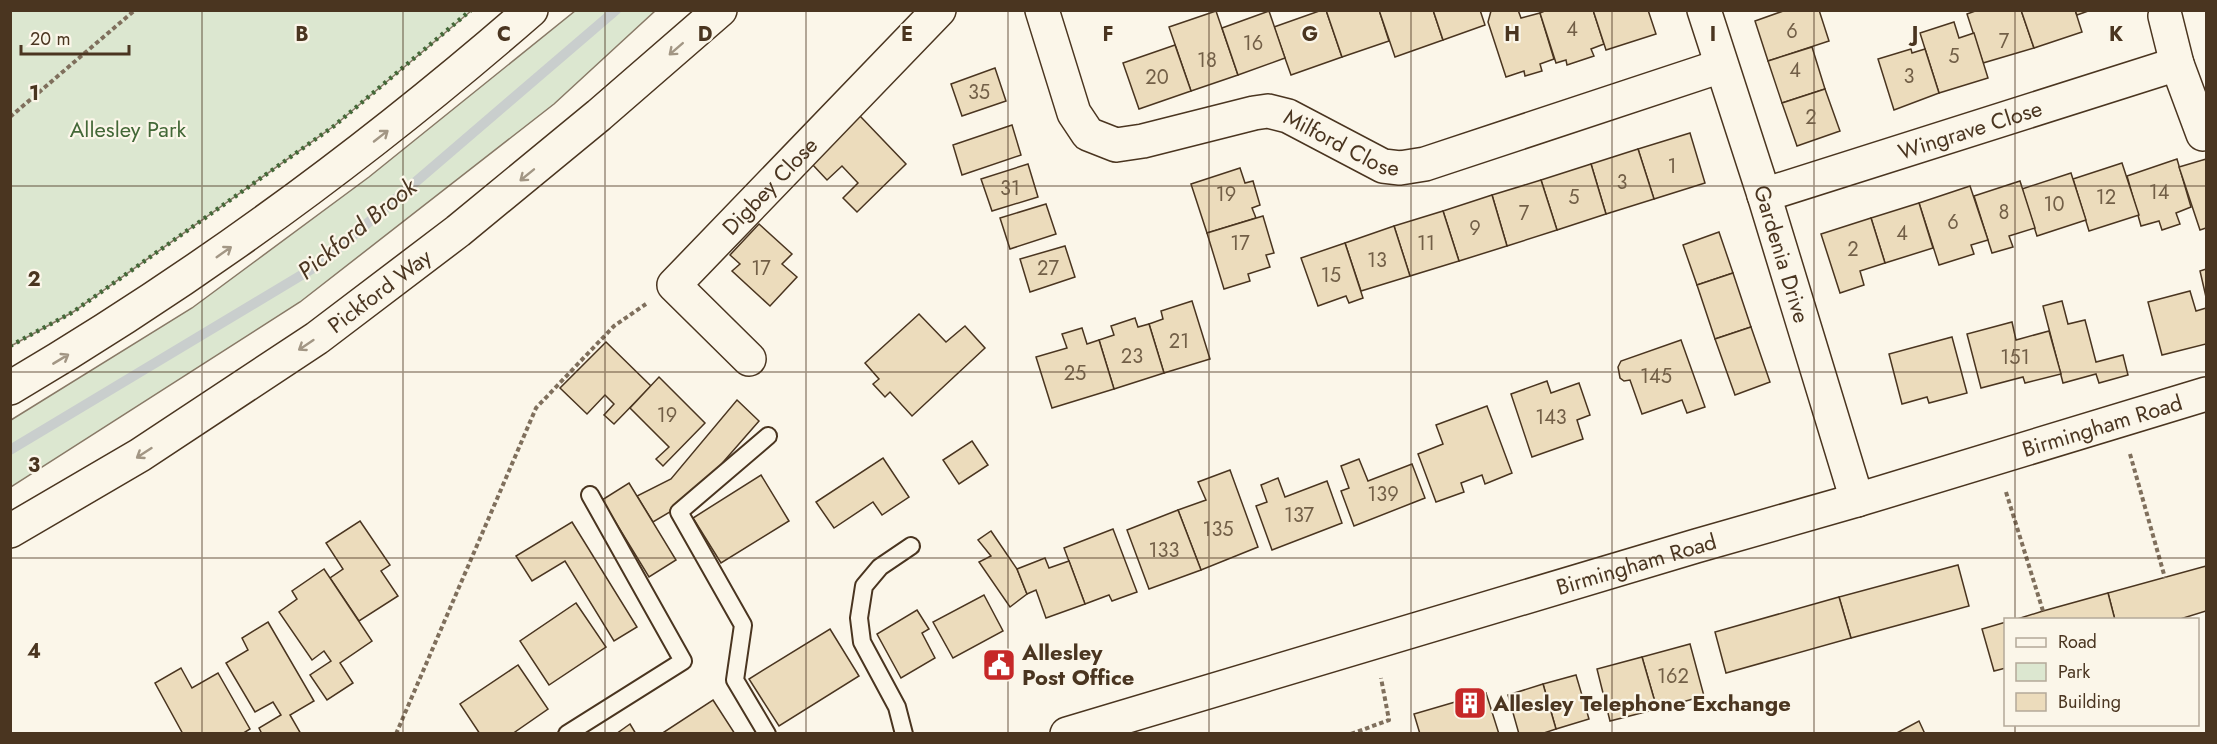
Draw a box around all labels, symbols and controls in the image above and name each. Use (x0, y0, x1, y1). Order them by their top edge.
house number: 4 (1566, 15, 1578, 44)
house number: 6 (1786, 17, 1798, 46)
scale bar (21, 18, 129, 56)
text: B (295, 20, 309, 49)
text: C (497, 20, 511, 49)
text: D (698, 20, 712, 49)
text: E (901, 20, 913, 49)
text: F (1102, 20, 1114, 49)
text: G (1302, 20, 1318, 49)
text: H (1504, 20, 1520, 49)
text: I (1710, 20, 1716, 49)
text: J (1908, 20, 1918, 49)
text: K (2109, 20, 2123, 49)
text: 20 m (30, 26, 70, 52)
house number: 7 (1999, 27, 2010, 56)
house number: 16 (1243, 29, 1263, 58)
one-way arrow (669, 42, 684, 56)
house number: 5 (1948, 42, 1960, 71)
house number: 18 (1197, 46, 1217, 75)
house number: 4 (1789, 56, 1801, 85)
house number: 3 (1904, 62, 1915, 91)
house number: 20 (1145, 63, 1169, 92)
house number: 35 (968, 78, 990, 107)
text: 1 (29, 79, 39, 108)
street label: Wingrave Close (1894, 92, 2046, 168)
street label: Milford Close (1278, 101, 1401, 184)
house number: 2 (1805, 103, 1817, 132)
park label: Allesley Park (70, 113, 187, 145)
one-way arrow (372, 129, 388, 142)
street label: Digbey Close (714, 130, 825, 242)
house number: 1 (1668, 152, 1677, 181)
water label: Pickford Brook (290, 168, 425, 288)
one-way arrow (519, 168, 535, 181)
house number: 3 (1617, 168, 1628, 197)
house number: 31 (1000, 174, 1020, 203)
house number: 14 (2149, 178, 2170, 207)
house number: 19 (1216, 180, 1236, 209)
street label: Gardenia Drive (1746, 181, 1818, 327)
house number: 5 (1568, 183, 1580, 212)
house number: 12 (2096, 183, 2116, 212)
house number: 10 (2044, 190, 2065, 219)
house number: 8 (1999, 198, 2009, 227)
house number: 7 (1519, 199, 1530, 228)
house number: 6 (1947, 208, 1959, 237)
house number: 9 (1469, 214, 1481, 243)
house number: 4 (1896, 219, 1908, 248)
house number: 17 (1230, 229, 1250, 258)
house number: 11 (1417, 229, 1435, 258)
house number: 2 (1847, 235, 1859, 264)
street label: Pickford Way (321, 241, 438, 341)
one-way arrow (215, 246, 232, 258)
house number: 13 (1367, 246, 1387, 275)
house number: 17 (751, 254, 771, 283)
house number: 27 (1037, 254, 1059, 283)
house number: 15 (1321, 261, 1341, 290)
text: 2 (27, 265, 41, 294)
house number: 21 (1169, 327, 1189, 356)
one-way arrow (298, 340, 315, 352)
house number: 23 (1121, 342, 1143, 371)
house number: 151 (2000, 343, 2030, 372)
one-way arrow (52, 352, 69, 364)
house number: 25 (1064, 359, 1086, 388)
house number: 145 (1640, 362, 1672, 391)
street label: Birmingham Road (2018, 386, 2186, 465)
house number: 19 (657, 401, 677, 430)
house number: 143 (1535, 403, 1567, 432)
one-way arrow (136, 447, 152, 459)
text: 3 (28, 451, 40, 480)
house number: 139 (1367, 480, 1399, 509)
house number: 137 (1284, 501, 1315, 530)
house number: 135 (1202, 515, 1234, 544)
street label: Birmingham Road (1552, 525, 1720, 603)
house number: 133 (1149, 536, 1179, 565)
legend (2004, 618, 2199, 726)
text: Road (2058, 629, 2097, 655)
place label: Allesley Post Office (1021, 636, 1134, 693)
text: 4 (27, 637, 41, 666)
public building icon: Allesley Post Office (981, 647, 1017, 683)
text: Park (2058, 659, 2090, 685)
house number: 162 (1657, 662, 1689, 691)
building icon: Allesley Telephone Exchange (1452, 685, 1488, 721)
place label: Allesley Telephone Exchange (1492, 687, 1791, 719)
text: Building (2058, 689, 2121, 715)

